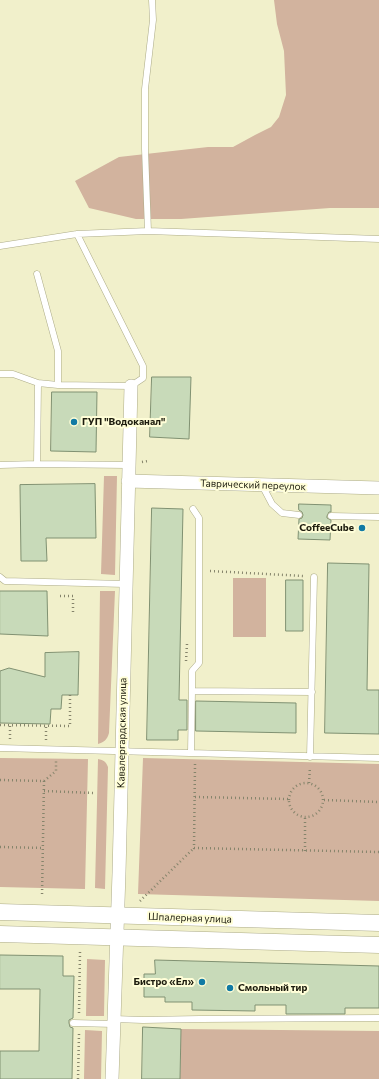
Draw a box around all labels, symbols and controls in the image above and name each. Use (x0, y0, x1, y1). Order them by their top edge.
place label: ГУП "Водоканал" (82, 416, 165, 428)
marker: ГУП "Водоканал" (69, 417, 79, 427)
street label: Таврический переулок (200, 477, 306, 493)
place label: CoffeeCube (299, 522, 354, 534)
marker: CoffeeCube (357, 523, 367, 533)
street label: Кавалергардская улица (115, 678, 129, 788)
street label: Шпалерная улица (148, 911, 232, 925)
place label: Бистро «Ел» (133, 976, 194, 988)
marker: Бистро «Ел» (197, 977, 207, 987)
place label: Смольный тир (238, 982, 307, 994)
marker: Смольный тир (225, 983, 235, 993)

